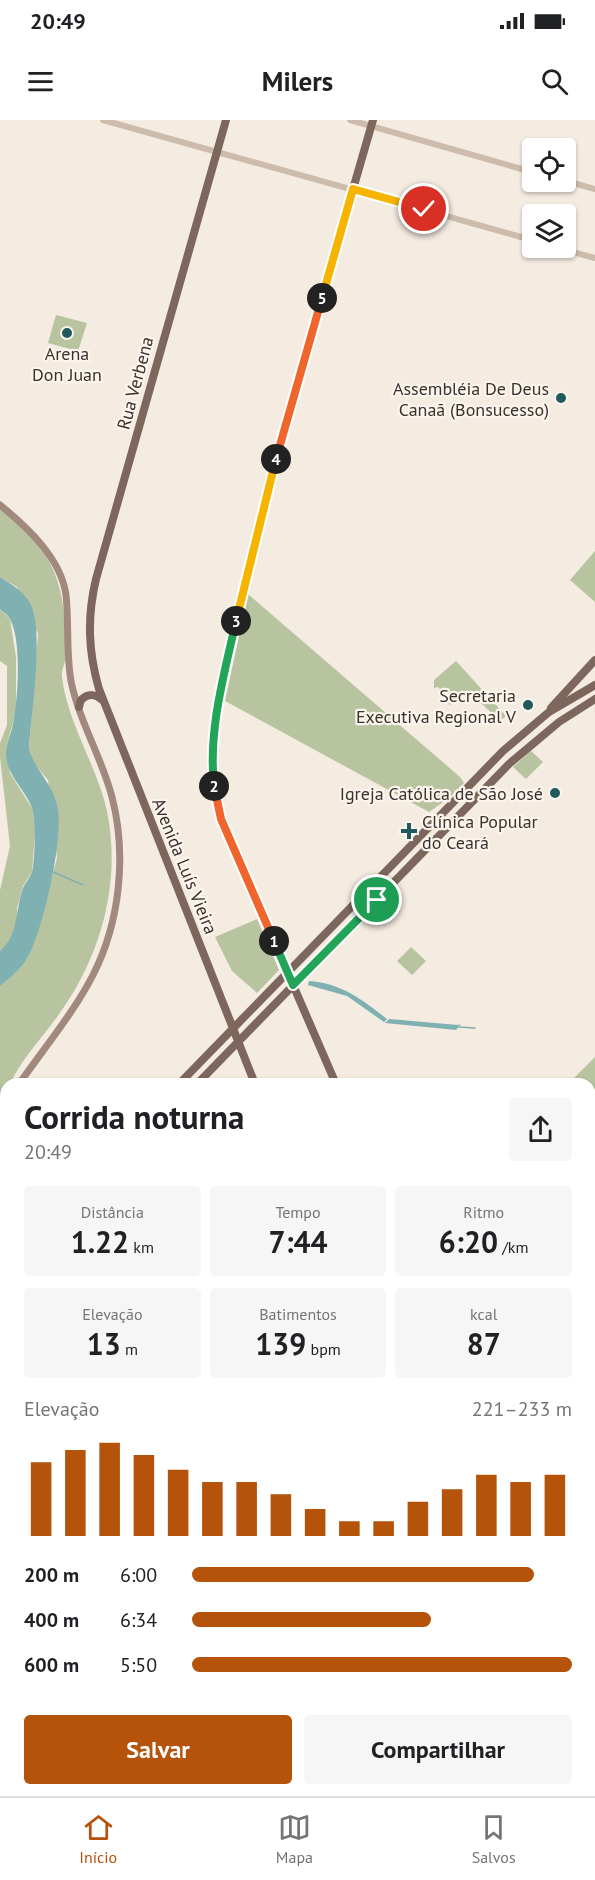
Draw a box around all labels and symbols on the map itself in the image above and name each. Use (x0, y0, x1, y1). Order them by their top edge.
pin (398, 183, 449, 234)
pin: 5 (307, 283, 337, 313)
marker: Arena Don Juan (60, 326, 74, 340)
street label: Rua Verbena (112, 334, 158, 432)
place label: Arena Don Juan (32, 342, 102, 386)
place label: Assembléia De Deus Canaã (Bonsucesso) (393, 377, 549, 421)
marker: Assembléia De Deus Canaã (Bonsucesso) (554, 391, 568, 405)
pin: 4 (261, 444, 291, 474)
pin: 3 (221, 606, 251, 636)
place label: Secretaria Executiva Regional V (356, 684, 517, 728)
marker: Secretaria Executiva Regional V (521, 698, 535, 712)
pin: 2 (199, 771, 229, 801)
place label: Igreja Católica de São José (340, 782, 543, 805)
marker: Igreja Católica de São José (548, 786, 562, 800)
street label: Avenida Luís Vieira (147, 794, 223, 938)
place label: Clínica Popular do Ceará (422, 810, 538, 854)
marker: Clínica Popular do Ceará (400, 822, 418, 840)
pin (351, 874, 402, 925)
pin: 1 (259, 926, 289, 956)

